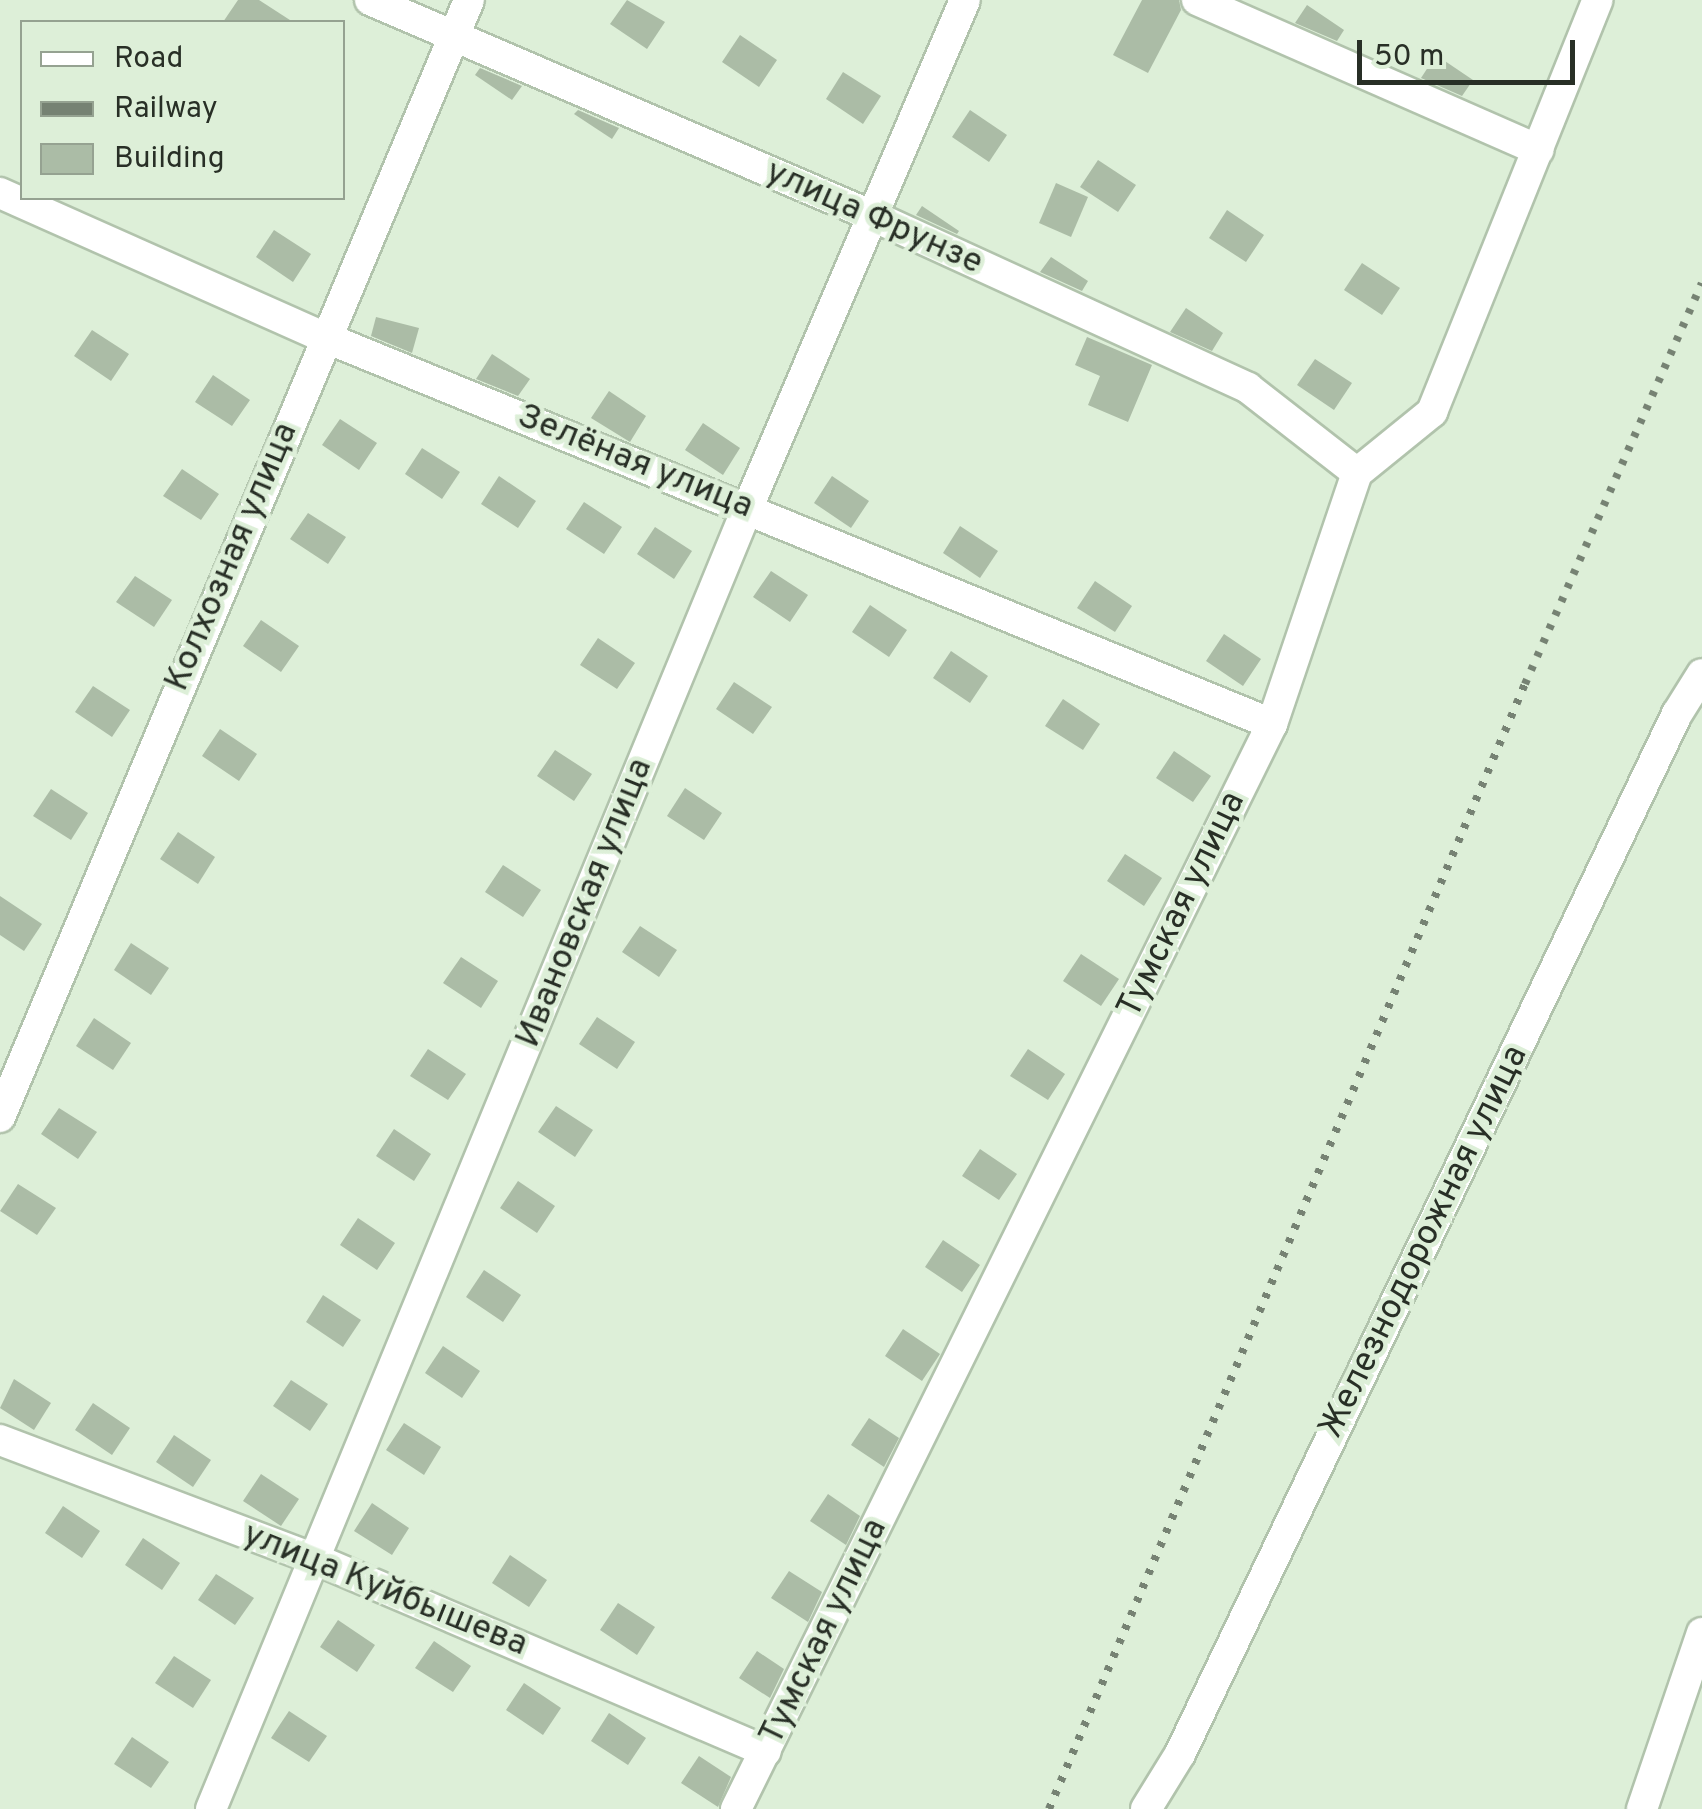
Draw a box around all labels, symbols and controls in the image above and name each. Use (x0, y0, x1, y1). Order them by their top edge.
legend (20, 20, 345, 200)
scale bar (1362, 20, 1580, 82)
text: 50 m (1374, 39, 1444, 76)
text: Road (114, 41, 183, 78)
text: Railway (114, 91, 218, 128)
text: Building (114, 141, 225, 178)
street label: улица Фрунзе (759, 151, 989, 285)
street label: Зелёная улица (511, 396, 759, 528)
street label: Колхозная улица (157, 417, 307, 697)
street label: Ивановская улица (508, 752, 662, 1054)
street label: Тумская улица (1109, 785, 1255, 1025)
street label: Железнодорожная улица (1311, 1039, 1537, 1445)
street label: Тумская улица (751, 1512, 897, 1752)
street label: улица Куйбышева (237, 1514, 533, 1666)

